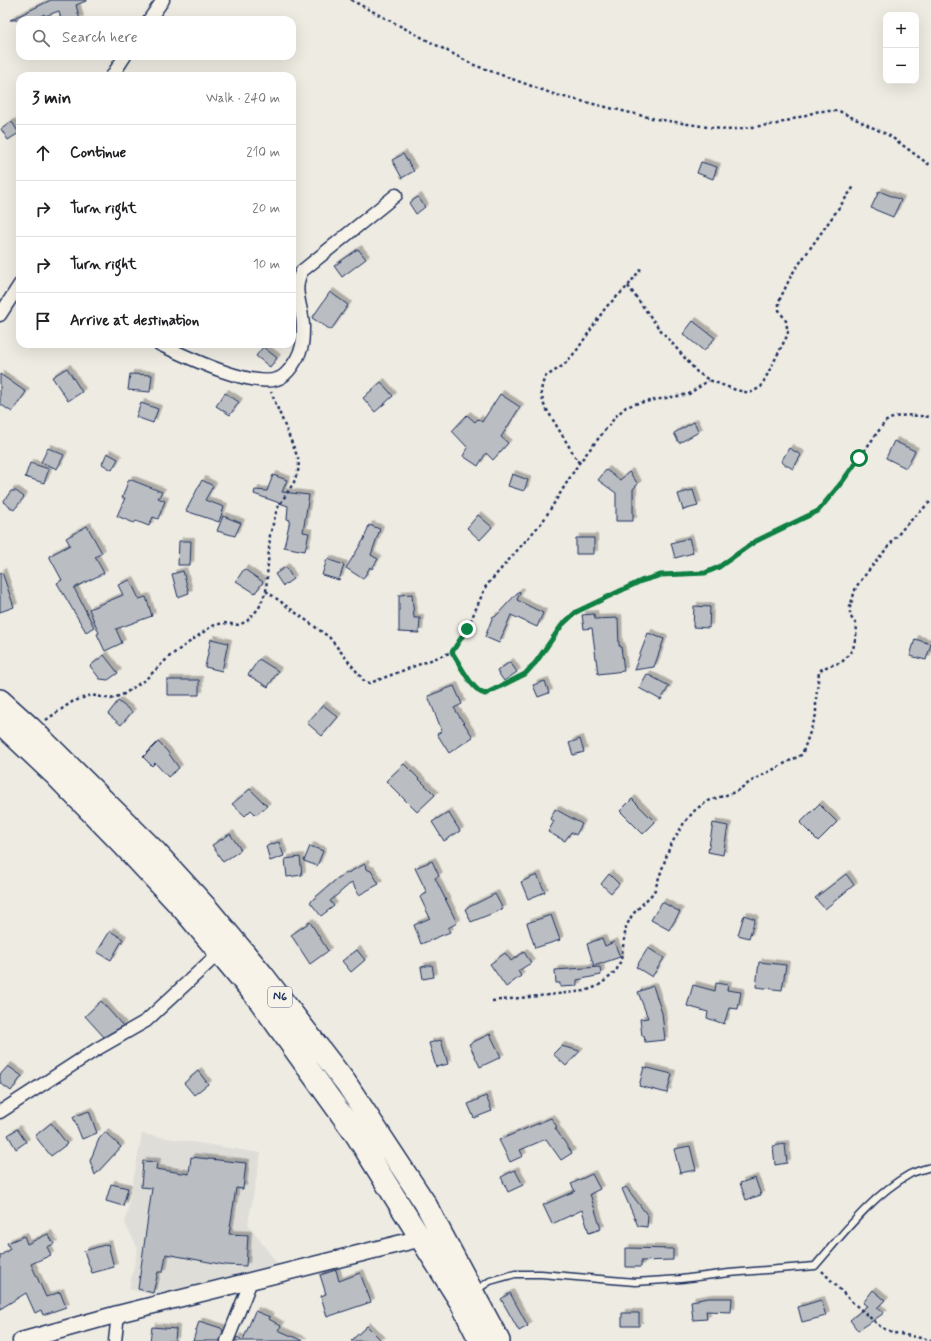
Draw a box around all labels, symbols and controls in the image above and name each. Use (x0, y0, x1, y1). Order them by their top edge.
map controls (883, 12, 919, 84)
button: + (883, 12, 919, 48)
search box (16, 16, 296, 60)
icon: search (30, 27, 52, 49)
text: Search here (62, 28, 138, 48)
button: − (883, 48, 919, 84)
text: 3 min (32, 87, 71, 109)
text: Walk · 240 m (206, 90, 280, 107)
icon: ahead (32, 142, 54, 164)
text: Continue (70, 143, 126, 163)
text: 210 m (246, 144, 280, 161)
icon: right (32, 198, 54, 220)
text: Turn right (70, 199, 137, 219)
text: 20 m (252, 200, 280, 217)
icon: right (32, 254, 54, 276)
text: Turn right (70, 255, 137, 275)
text: 10 m (253, 256, 280, 273)
icon: arrive (32, 310, 54, 332)
text: Arrive at destination (70, 311, 199, 331)
route start (850, 449, 868, 467)
route end (458, 620, 476, 638)
road number: N6 (268, 987, 292, 1007)

